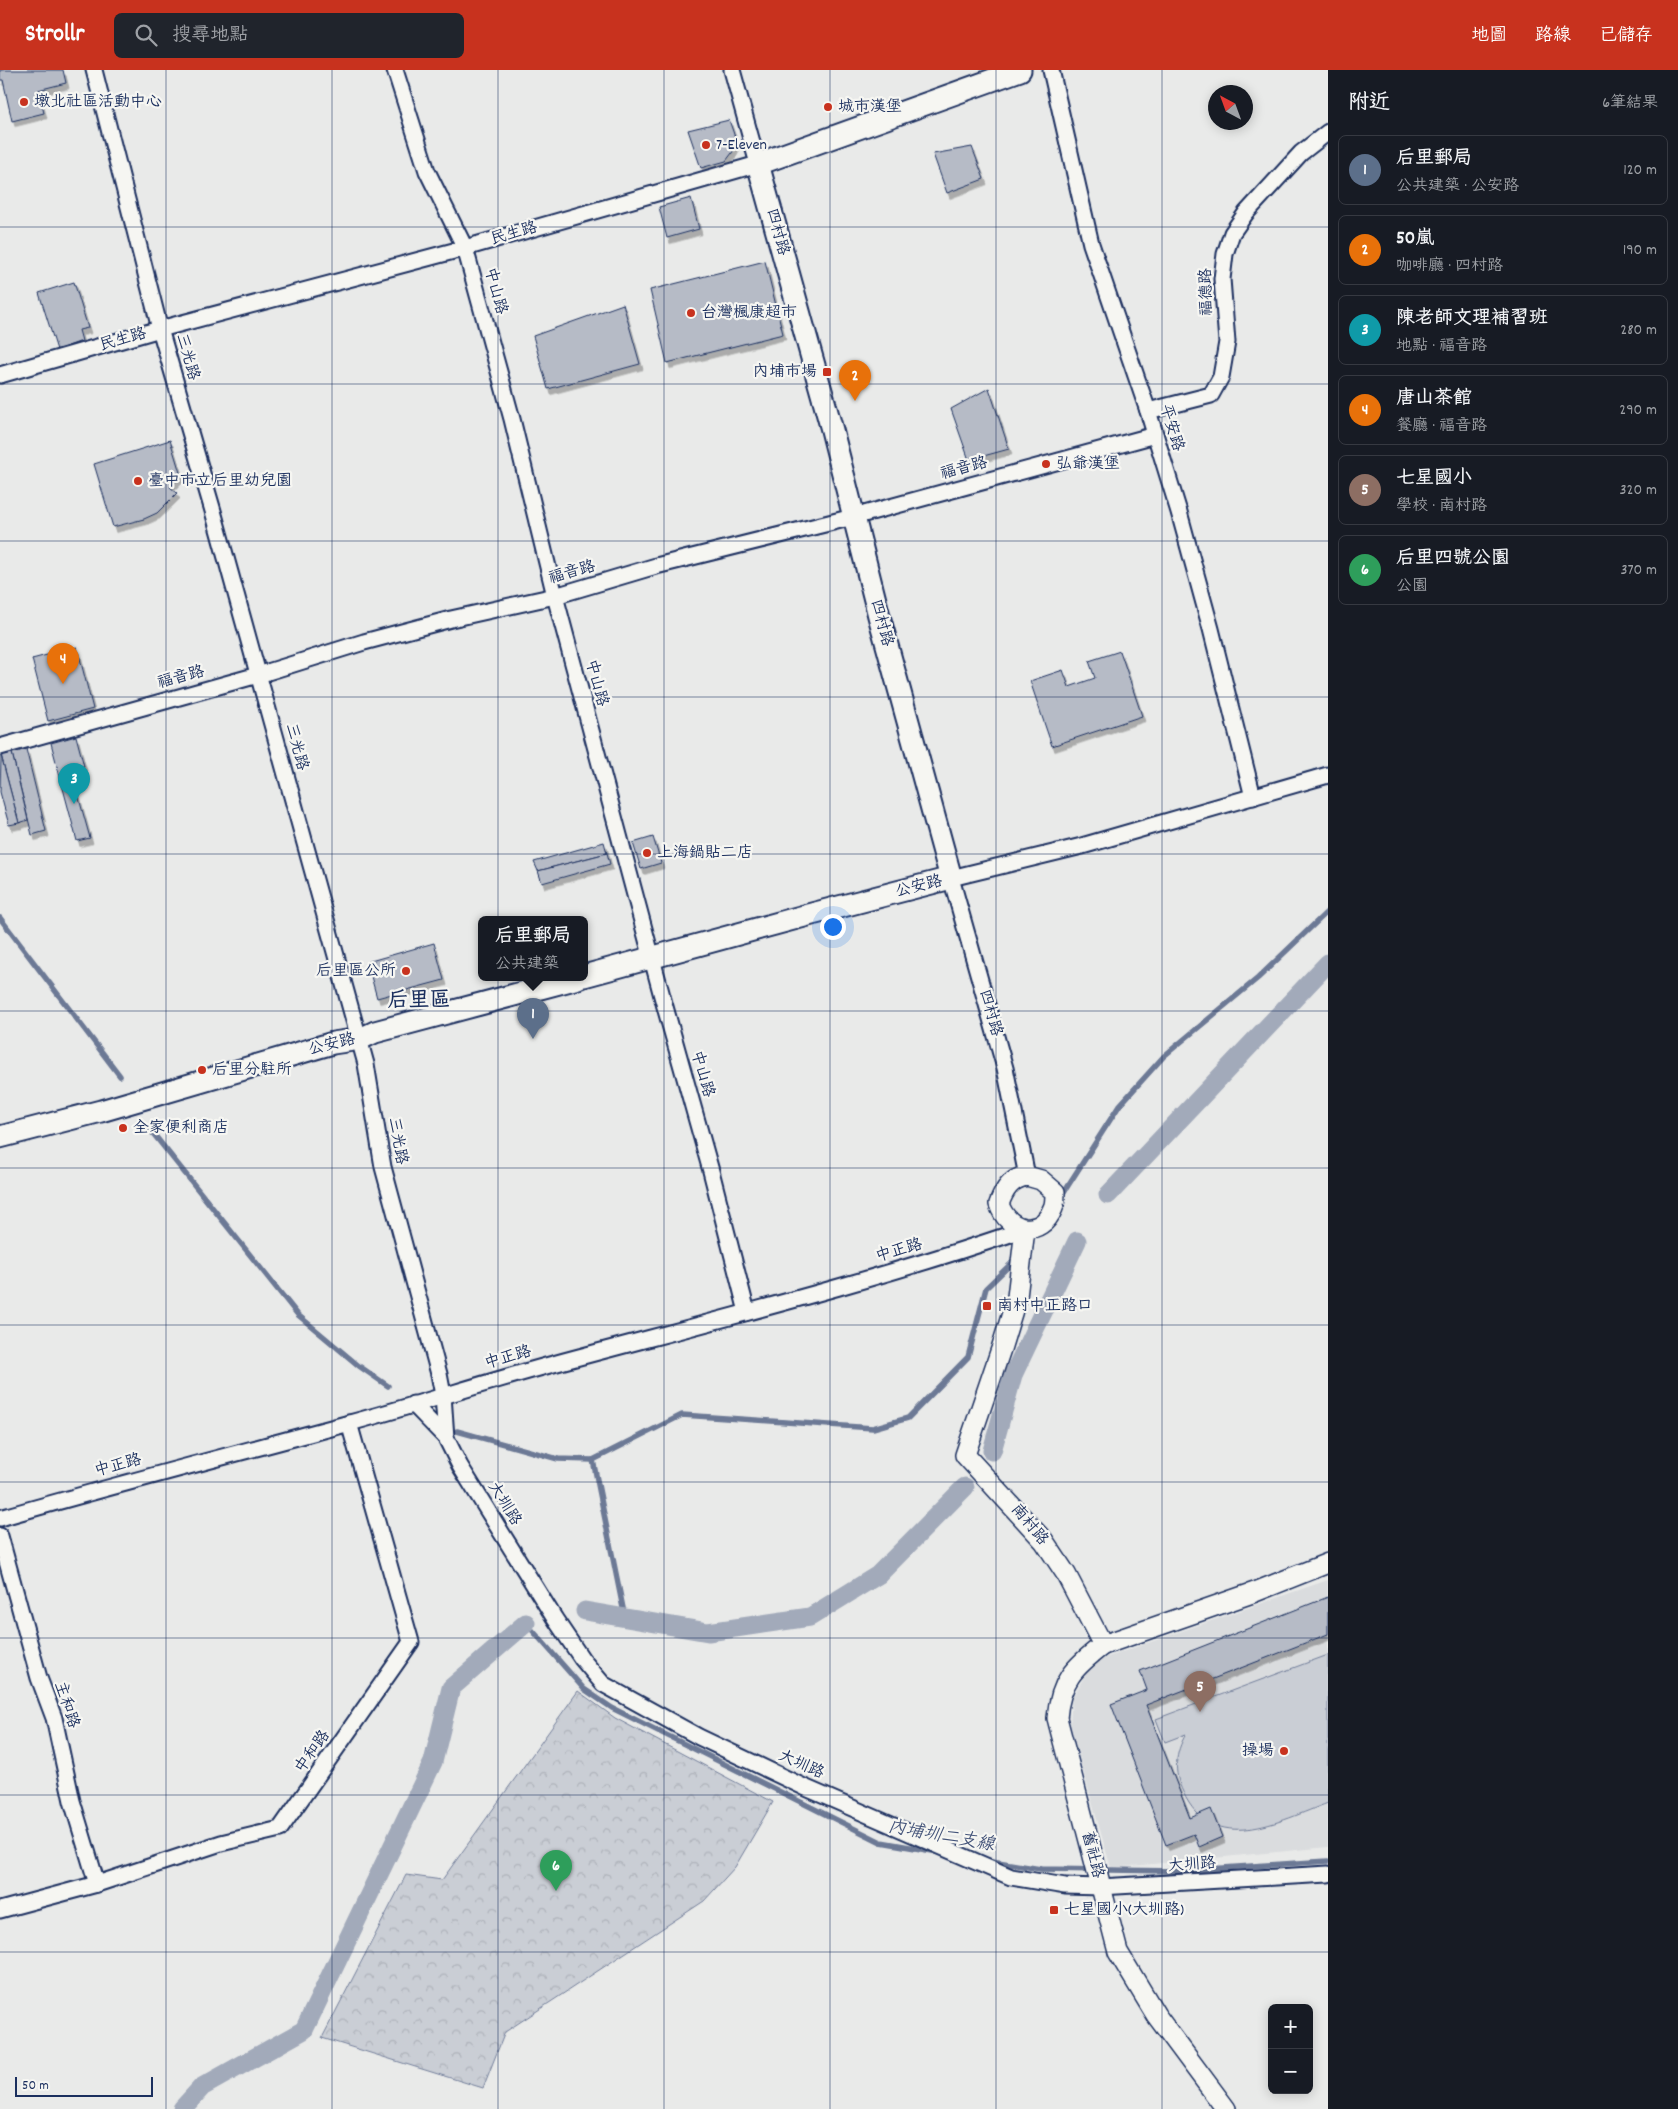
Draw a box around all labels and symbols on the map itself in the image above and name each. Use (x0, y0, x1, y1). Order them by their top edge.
north arrow (1208, 85, 1253, 130)
place label: 墩北社區活動中心 (34, 91, 162, 114)
marker: 墩北社區活動中心 (18, 96, 30, 108)
place label: 城市漢堡 (838, 96, 902, 119)
marker: 城市漢堡 (822, 101, 834, 113)
place label: 7-Eleven (716, 134, 767, 157)
marker: 7-Eleven (700, 139, 712, 151)
street label: 四村路 (760, 206, 794, 258)
street label: 民生路 (488, 216, 540, 252)
street label: 中山路 (478, 265, 512, 317)
street label: 福德路 (1195, 268, 1219, 316)
place label: 台灣楓康超市 (701, 302, 797, 325)
marker: 台灣楓康超市 (685, 307, 697, 319)
street label: 民生路 (97, 322, 149, 358)
street label: 三光路 (169, 331, 205, 383)
pin: 2 (839, 360, 871, 401)
place label: 內埔市場 (753, 361, 817, 384)
marker: 內埔市場 (821, 366, 833, 378)
street label: 平安路 (1153, 402, 1189, 454)
street label: 福音路 (938, 452, 990, 486)
place label: 弘爺漢堡 (1056, 453, 1120, 476)
marker: 弘爺漢堡 (1040, 458, 1052, 470)
place label: 臺中市立后里幼兒園 (148, 470, 292, 493)
marker: 臺中市立后里幼兒園 (132, 475, 144, 487)
street label: 福音路 (546, 555, 598, 591)
street label: 四村路 (864, 597, 898, 649)
pin: 4 (47, 643, 79, 684)
street label: 中山路 (579, 657, 613, 709)
street label: 福音路 (155, 661, 207, 695)
street label: 三光路 (279, 721, 313, 773)
pin: 3 (58, 763, 90, 804)
place label: 上海鍋貼二店 (657, 842, 753, 865)
marker: 上海鍋貼二店 (641, 847, 653, 859)
street label: 公安路 (893, 870, 945, 904)
your location (820, 914, 846, 940)
place label: 后里區公所 (316, 960, 396, 983)
marker: 后里區公所 (400, 965, 412, 977)
district label: 后里區 (388, 987, 451, 1017)
street label: 四村路 (972, 987, 1008, 1039)
pin: 1 (517, 998, 549, 1039)
street label: 公安路 (306, 1028, 358, 1062)
street label: 中山路 (684, 1048, 720, 1100)
place label: 后里分駐所 (212, 1059, 292, 1082)
marker: 后里分駐所 (196, 1064, 208, 1076)
street label: 三光路 (382, 1115, 412, 1167)
place label: 全家便利商店 (133, 1117, 229, 1140)
marker: 全家便利商店 (117, 1122, 129, 1134)
street label: 中正路 (873, 1233, 925, 1269)
place label: 南村中正路口 (997, 1295, 1093, 1318)
marker: 南村中正路口 (981, 1300, 993, 1312)
street label: 中正路 (482, 1340, 534, 1376)
street label: 中正路 (92, 1449, 144, 1483)
street label: 大圳路 (482, 1478, 526, 1530)
street label: 南村路 (1005, 1499, 1053, 1551)
pin: 5 (1184, 1671, 1216, 1712)
street label: 主和路 (48, 1679, 84, 1731)
street label: 中和路 (290, 1726, 336, 1778)
place label: 操場 (1242, 1740, 1274, 1763)
street label: 大圳路 (774, 1745, 828, 1785)
marker: 操場 (1278, 1745, 1290, 1757)
water label: 內埔圳二支線 (886, 1815, 997, 1859)
street label: 舊社路 (1075, 1829, 1109, 1881)
pin: 6 (540, 1850, 572, 1891)
street label: 大圳路 (1167, 1852, 1217, 1878)
place label: 七星國小(大圳路) (1064, 1899, 1184, 1922)
marker: 七星國小(大圳路) (1048, 1904, 1060, 1916)
scale bar (15, 2074, 152, 2097)

